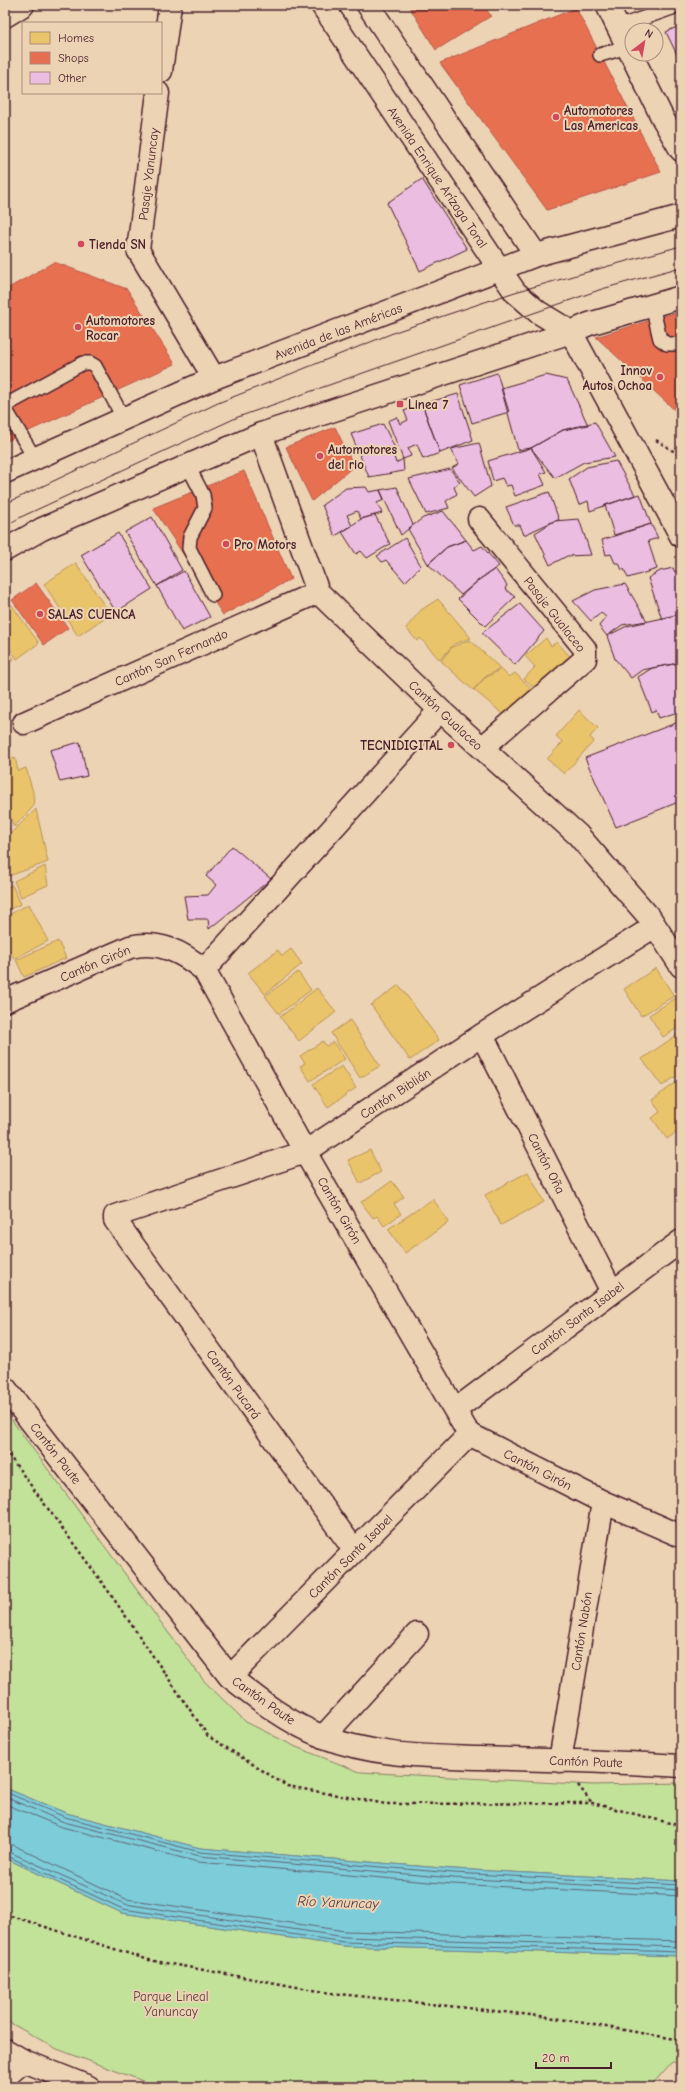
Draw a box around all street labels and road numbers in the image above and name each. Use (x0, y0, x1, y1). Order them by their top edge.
street label: Avenida Enrique Arízaga Toral (385, 104, 491, 251)
street label: Pasaje Yanuncay (135, 127, 162, 221)
street label: Avenida de las Américas (272, 300, 404, 363)
street label: Pasaje Gualaceo (521, 574, 589, 655)
street label: Cantón San Fernando (112, 626, 230, 689)
street label: Cantón Gualaceo (406, 677, 486, 753)
street label: Cantón Girón (58, 942, 133, 985)
street label: Cantón Biblián (357, 1065, 433, 1122)
street label: Cantón Oña (525, 1130, 568, 1196)
street label: Cantón Girón (314, 1174, 365, 1246)
street label: Cantón Santa Isabel (528, 1279, 627, 1358)
street label: Cantón Pucará (203, 1347, 264, 1422)
street label: Cantón Paute (27, 1420, 84, 1487)
street label: Cantón Girón (501, 1446, 574, 1493)
street label: Cantón Santa Isabel (305, 1511, 395, 1601)
street label: Cantón Nabón (568, 1590, 595, 1672)
street label: Cantón Paute (229, 1673, 299, 1728)
street label: Cantón Paute (549, 1753, 623, 1770)

